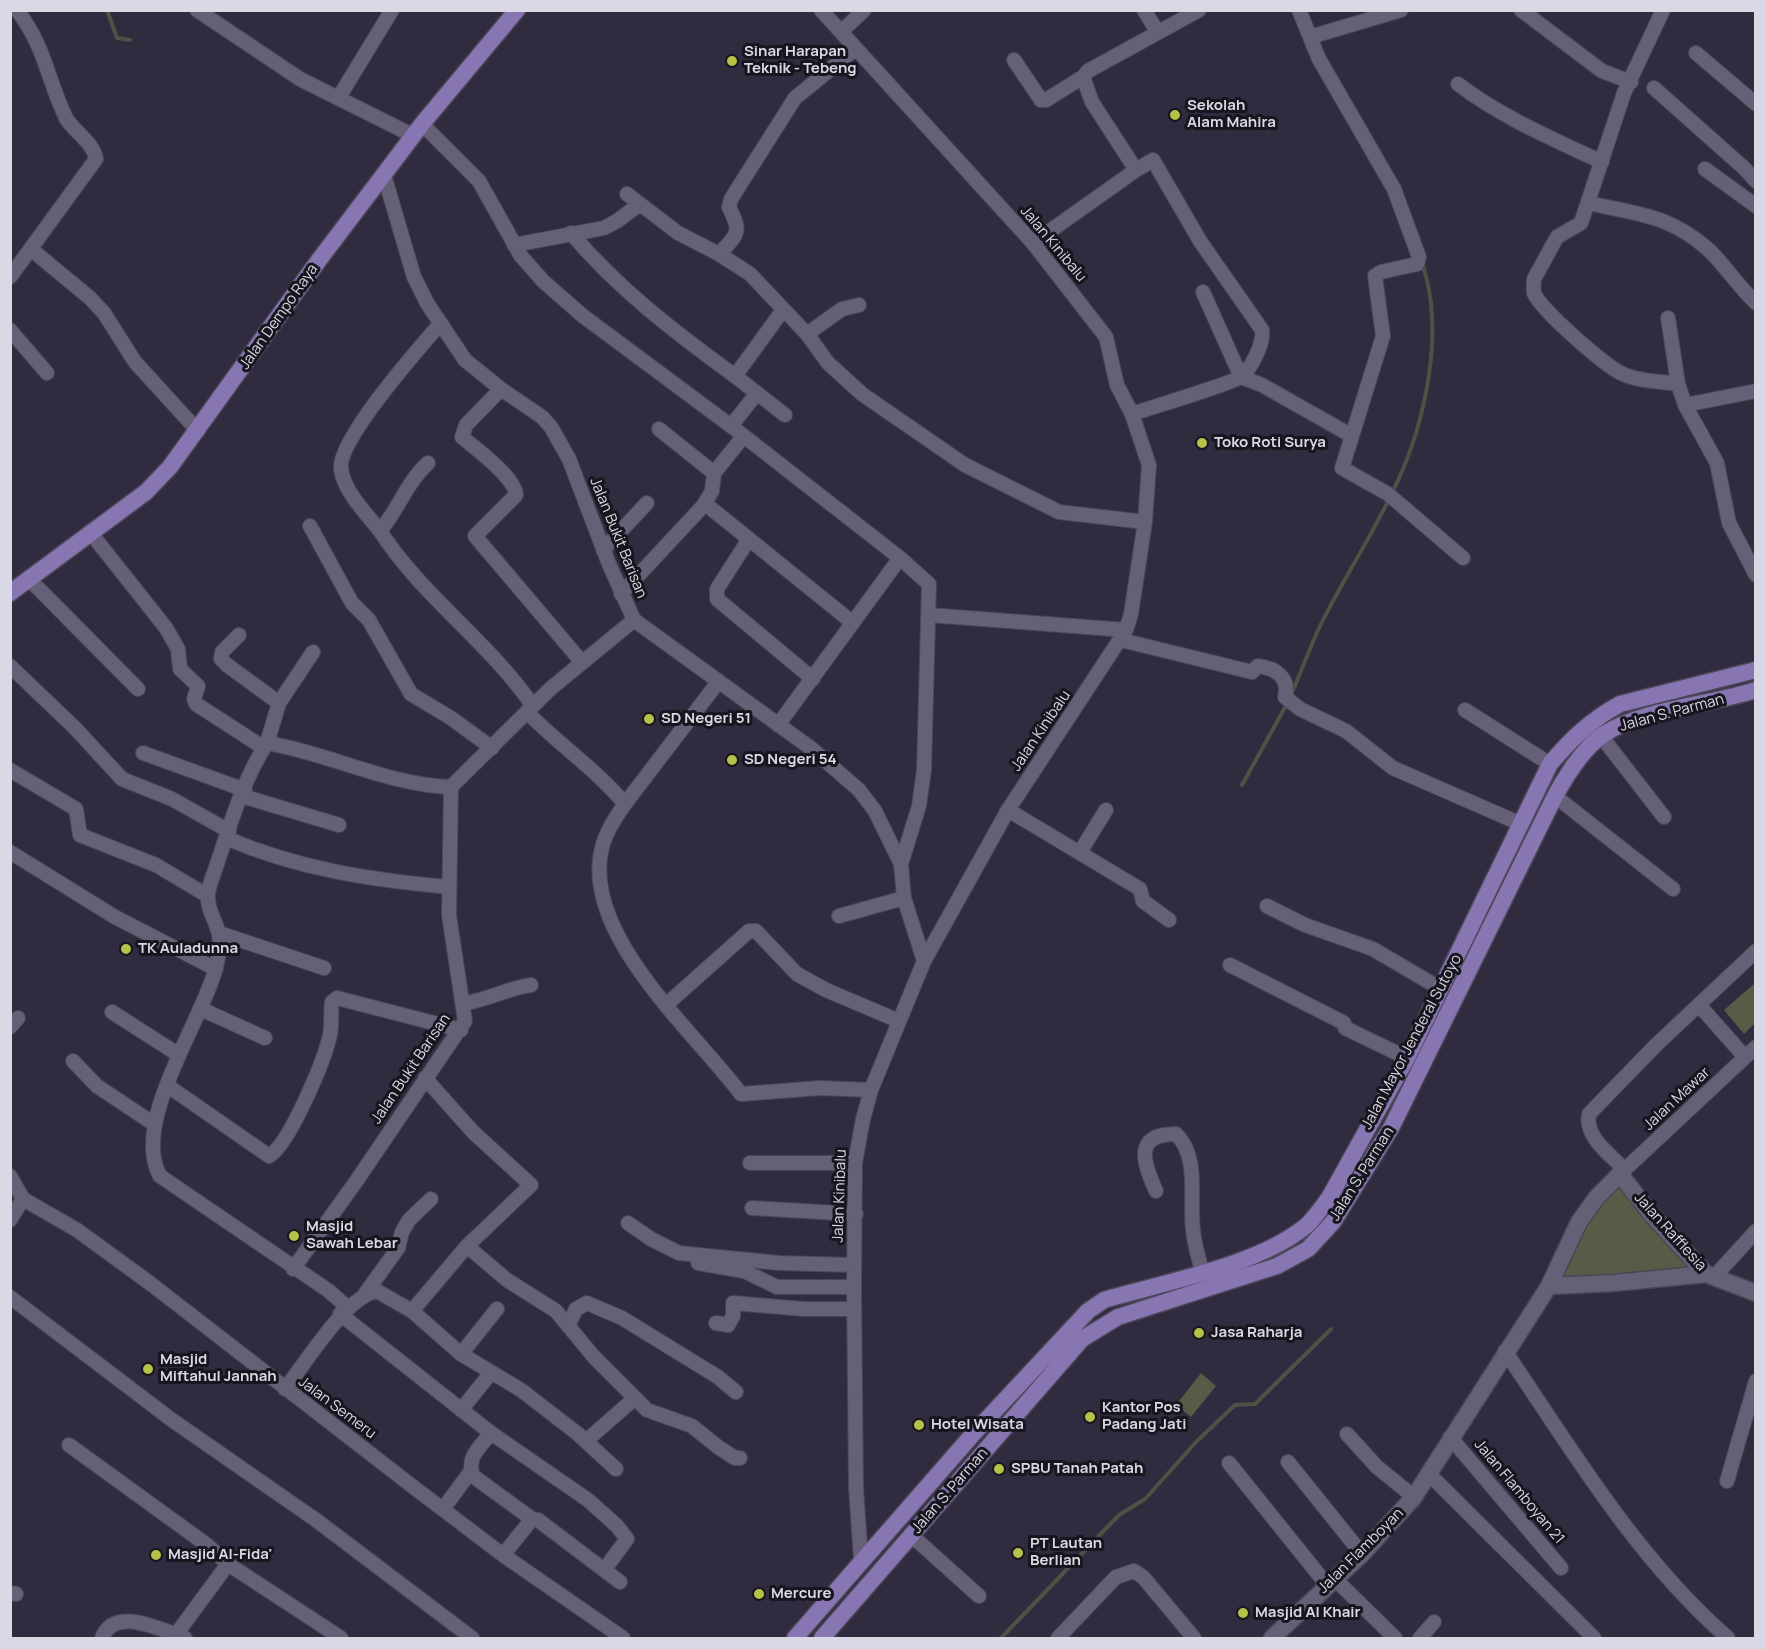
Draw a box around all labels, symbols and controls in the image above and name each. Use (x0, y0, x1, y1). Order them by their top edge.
place label: Sinar Harapan Teknik - Tebeng (744, 43, 857, 78)
marker: Sinar Harapan Teknik - Tebeng (725, 54, 739, 68)
place label: Sekolah Alam Mahira (1187, 97, 1276, 132)
marker: Sekolah Alam Mahira (1168, 108, 1182, 122)
street label: Jalan Kinibalu (1016, 202, 1090, 286)
street label: Jalan Dempo Raya (236, 261, 322, 373)
place label: Toko Roti Surya (1214, 434, 1326, 452)
marker: Toko Roti Surya (1195, 436, 1209, 450)
street label: Jalan Bukit Barisan (586, 475, 650, 601)
street label: Jalan Kinibalu (1007, 687, 1075, 775)
street label: Jalan S. Parman (1618, 690, 1726, 736)
place label: SD Negeri 51 (661, 710, 751, 728)
marker: SD Negeri 51 (642, 712, 656, 726)
place label: SD Negeri 54 (744, 751, 837, 769)
marker: SD Negeri 54 (725, 753, 739, 767)
place label: TK Auladunna (138, 940, 238, 958)
marker: TK Auladunna (119, 942, 133, 956)
street label: Jalan Mayor Jenderal Sutoyo (1358, 952, 1466, 1132)
street label: Jalan Bukit Barisan (368, 1011, 454, 1127)
street label: Jalan Mawar (1640, 1064, 1714, 1134)
street label: Jalan S. Parman (1326, 1124, 1398, 1224)
street label: Jalan Kinibalu (829, 1149, 851, 1243)
street label: Jalan Rafflesia (1630, 1189, 1710, 1275)
place label: Masjid Sawah Lebar (306, 1218, 398, 1253)
marker: Masjid Sawah Lebar (287, 1229, 301, 1243)
place label: Jasa Raharja (1211, 1324, 1302, 1342)
marker: Jasa Raharja (1192, 1326, 1206, 1340)
place label: Masjid Miftahul Jannah (160, 1351, 277, 1386)
marker: Masjid Miftahul Jannah (141, 1362, 155, 1376)
street label: Jalan Semeru (295, 1373, 379, 1443)
place label: Kantor Pos Padang Jati (1102, 1399, 1186, 1434)
marker: Kantor Pos Padang Jati (1083, 1410, 1097, 1424)
place label: Hotel Wisata (931, 1416, 1024, 1434)
marker: Hotel Wisata (912, 1418, 926, 1432)
street label: Jalan Flamboyan 21 (1470, 1436, 1568, 1548)
street label: Jalan S. Parman (908, 1445, 992, 1537)
place label: SPBU Tanah Patah (1011, 1460, 1143, 1478)
marker: SPBU Tanah Patah (992, 1462, 1006, 1476)
street label: Jalan Flamboyan (1315, 1505, 1407, 1597)
place label: PT Lautan Berlian (1030, 1535, 1102, 1570)
place label: Masjid Al-Fida' (168, 1546, 273, 1564)
marker: PT Lautan Berlian (1011, 1546, 1025, 1560)
marker: Masjid Al-Fida' (149, 1548, 163, 1562)
place label: Mercure (771, 1585, 832, 1603)
marker: Mercure (752, 1587, 766, 1601)
place label: Masjid Al Khair (1255, 1604, 1361, 1622)
marker: Masjid Al Khair (1236, 1606, 1250, 1620)

